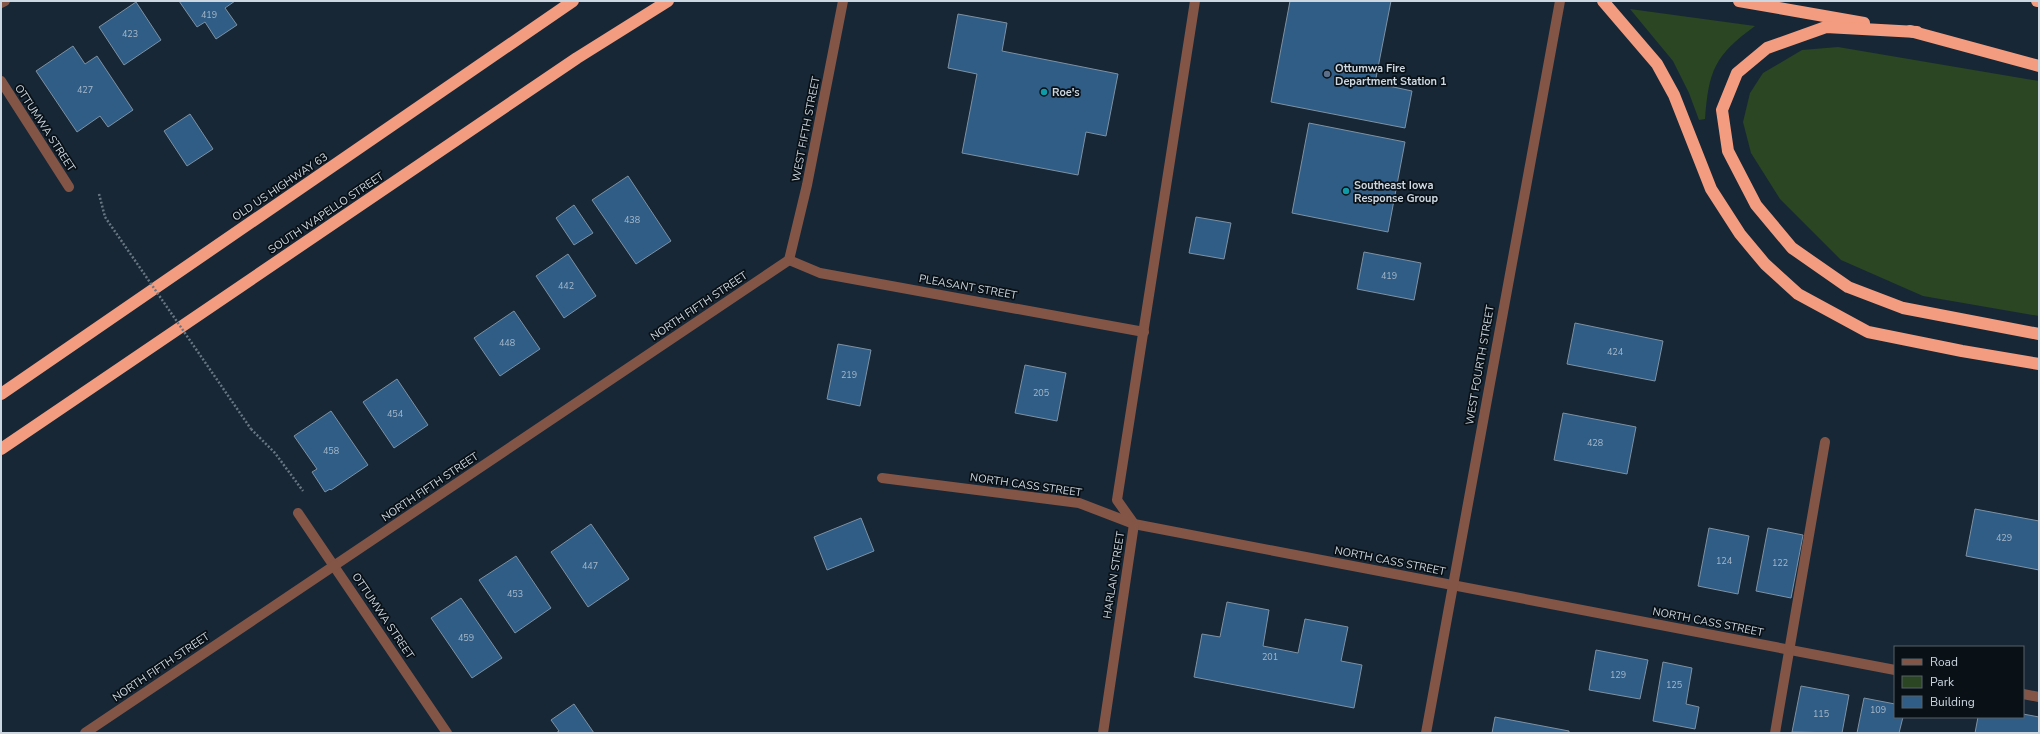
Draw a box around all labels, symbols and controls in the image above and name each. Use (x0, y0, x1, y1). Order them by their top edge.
house number: 419 (201, 9, 217, 21)
house number: 423 (122, 28, 138, 40)
place label: Ottumwa Fire Department Station 1 (1335, 61, 1447, 89)
marker: Ottumwa Fire Department Station 1 (1322, 69, 1332, 79)
street label: WEST FIFTH STREET (788, 75, 824, 183)
street label: OTTUMWA STREET (11, 82, 79, 175)
house number: 427 (77, 84, 93, 96)
place label: Roe's (1052, 85, 1080, 100)
marker: Roe's (1039, 87, 1049, 97)
street label: OLD US HIGHWAY 63 (229, 149, 331, 225)
street label: SOUTH WAPELLO STREET (265, 168, 387, 257)
place label: Southeast Iowa Response Group (1354, 178, 1438, 206)
marker: Southeast Iowa Response Group (1341, 186, 1351, 196)
house number: 438 (624, 214, 640, 226)
street label: NORTH FIFTH STREET (647, 268, 751, 344)
house number: 419 (1381, 270, 1397, 282)
street label: PLEASANT STREET (918, 271, 1019, 303)
house number: 442 (558, 280, 574, 292)
street label: WEST FOURTH STREET (1462, 303, 1498, 426)
house number: 448 (499, 337, 515, 349)
house number: 424 (1607, 346, 1624, 358)
house number: 219 (841, 369, 857, 381)
house number: 205 (1033, 387, 1049, 399)
house number: 454 (387, 408, 404, 420)
house number: 428 (1587, 437, 1603, 449)
house number: 458 (323, 445, 339, 457)
street label: NORTH FIFTH STREET (378, 449, 482, 525)
street label: NORTH CASS STREET (969, 470, 1083, 500)
street label: HARLAN STREET (1100, 530, 1128, 620)
house number: 429 (1996, 532, 2012, 544)
street label: NORTH CASS STREET (1333, 543, 1447, 579)
house number: 124 (1716, 555, 1733, 567)
house number: 122 (1772, 557, 1788, 569)
house number: 447 (582, 560, 598, 572)
street label: OTTUMWA STREET (349, 570, 418, 662)
house number: 453 (507, 588, 523, 600)
street label: NORTH CASS STREET (1651, 604, 1765, 640)
street label: NORTH FIFTH STREET (109, 629, 213, 705)
house number: 459 (458, 632, 474, 644)
legend (1894, 646, 2024, 718)
house number: 201 (1262, 651, 1278, 663)
text: Road (1930, 654, 1958, 670)
house number: 129 (1610, 669, 1626, 681)
text: Park (1930, 674, 1955, 690)
house number: 125 (1666, 679, 1682, 691)
text: Building (1930, 694, 1975, 710)
house number: 109 (1870, 704, 1886, 716)
house number: 115 (1813, 708, 1829, 720)

